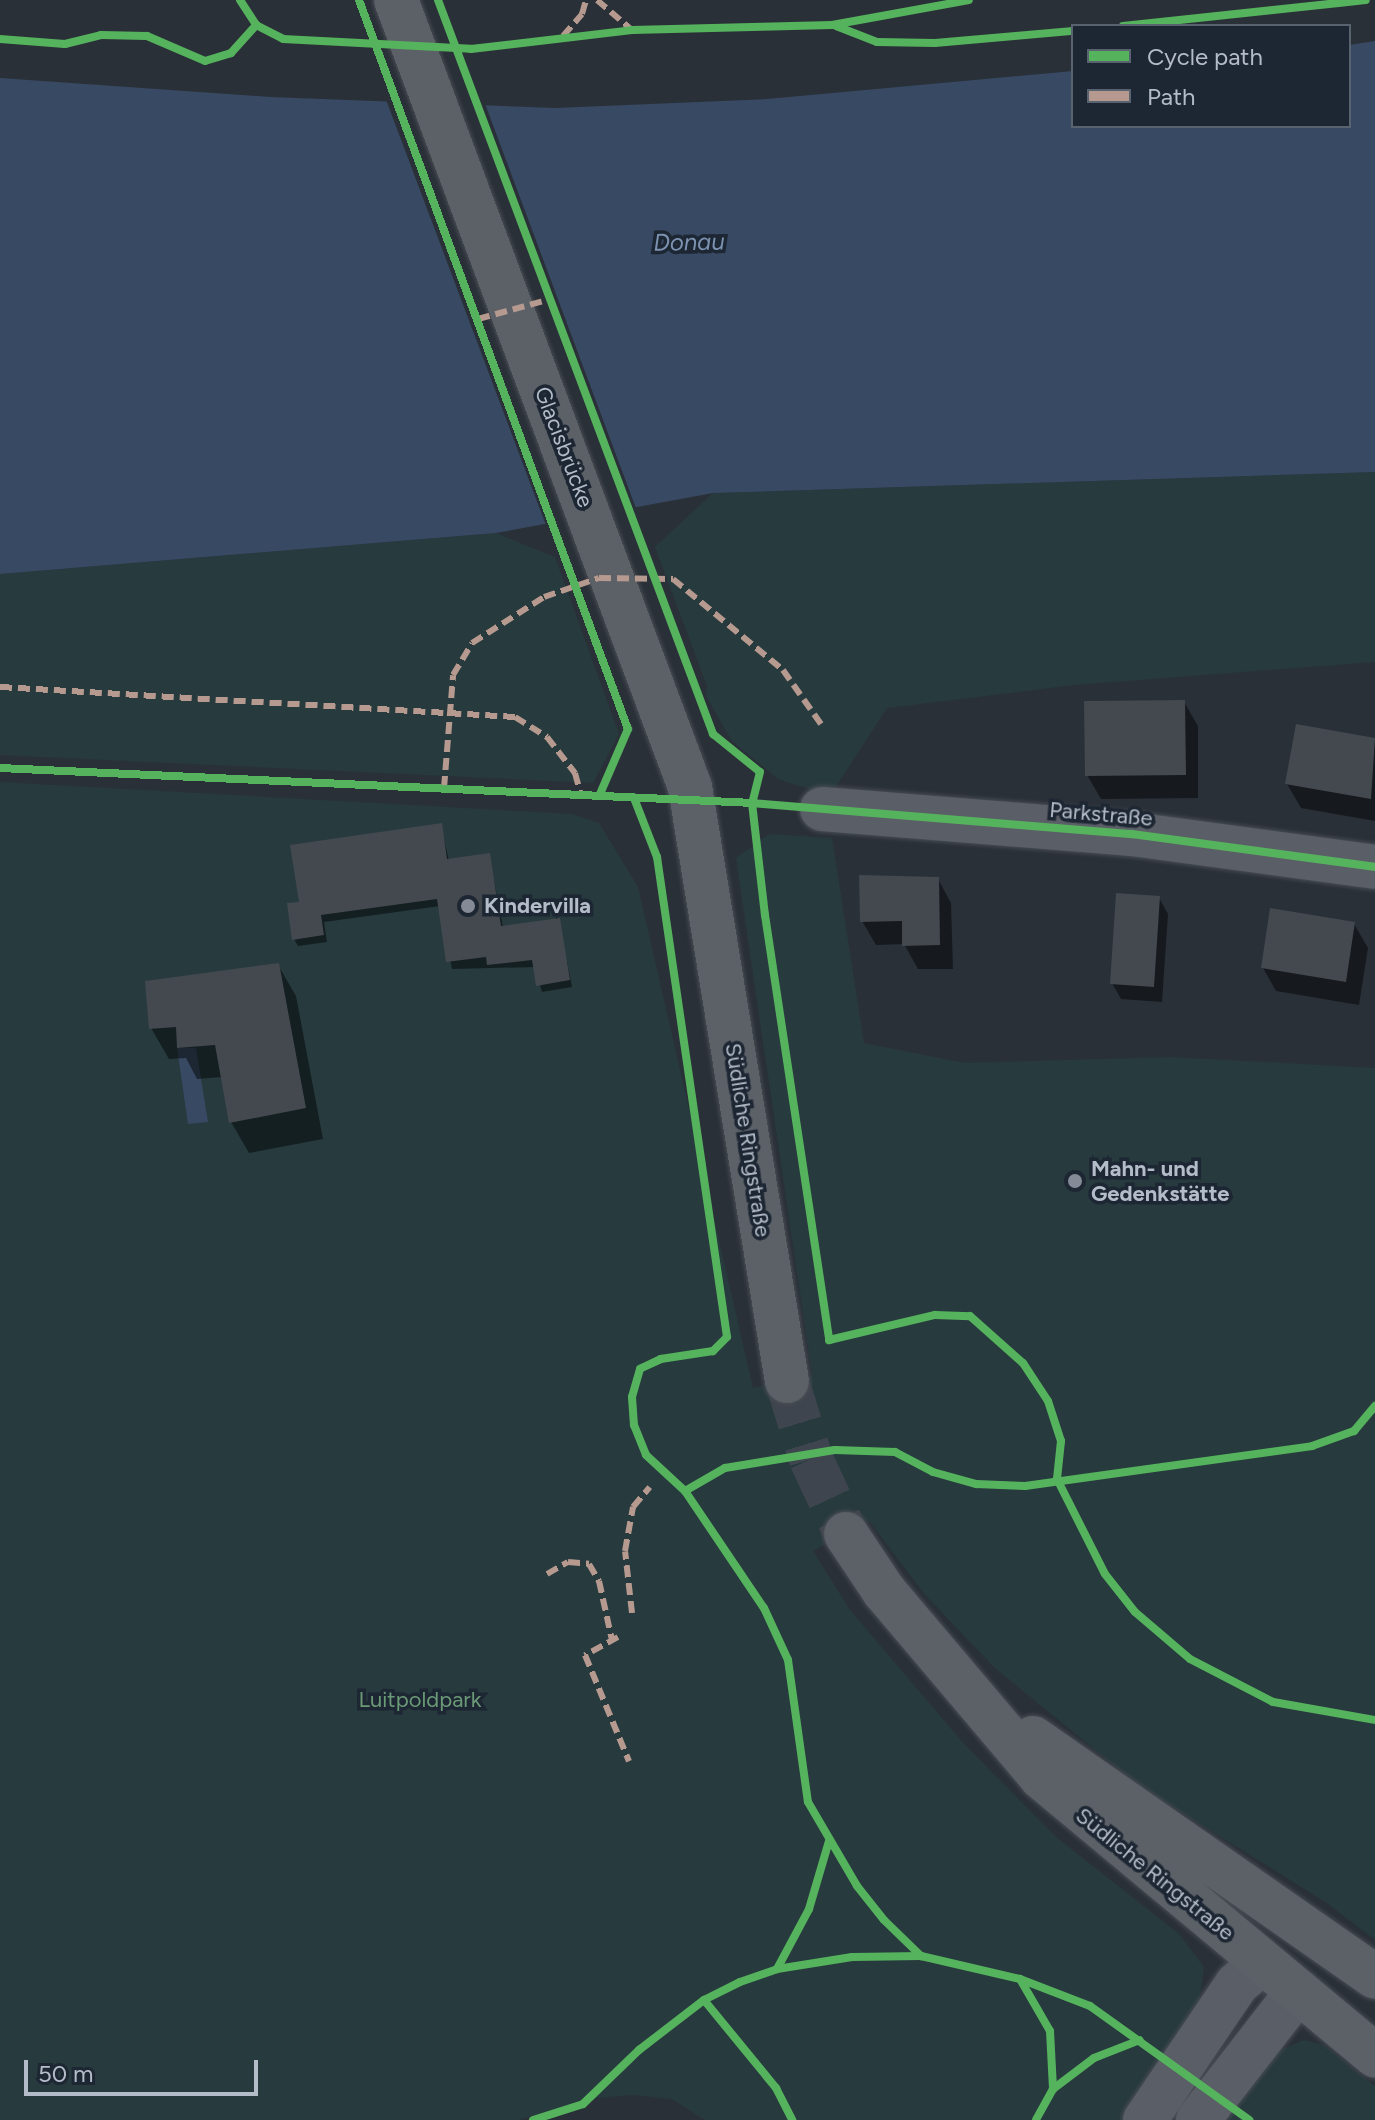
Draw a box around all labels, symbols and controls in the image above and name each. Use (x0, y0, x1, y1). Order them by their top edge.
legend (1071, 24, 1351, 128)
text: Cycle path (1147, 42, 1263, 71)
text: Path (1147, 82, 1195, 111)
water label: Donau (653, 227, 725, 257)
street label: Glacisbrücke (529, 383, 599, 511)
street label: Parkstraße (1048, 796, 1154, 832)
place label: Kindervilla (484, 893, 591, 919)
marker: Kindervilla (459, 897, 477, 915)
street label: Südliche Ringstraße (720, 1041, 776, 1239)
place label: Mahn- und Gedenkstätte (1091, 1155, 1230, 1206)
marker: Mahn- und Gedenkstätte (1066, 1172, 1084, 1190)
park label: Luitpoldpark (359, 1687, 481, 1713)
street label: Südliche Ringstraße (1071, 1802, 1239, 1946)
scale bar (28, 2044, 262, 2094)
text: 50 m (38, 2059, 94, 2088)

